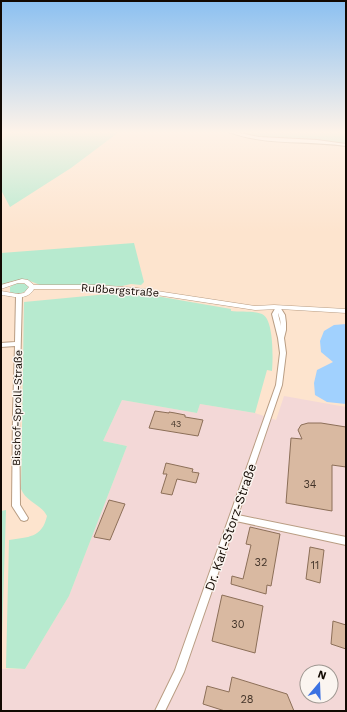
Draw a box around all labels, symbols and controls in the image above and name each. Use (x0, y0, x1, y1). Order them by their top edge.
street label: Rußbergstraße (81, 281, 159, 300)
street label: Bischof-Sproll-Straße (10, 350, 25, 466)
house number: 43 (171, 419, 181, 429)
street label: Dr. Karl-Storz-Straße (202, 462, 259, 593)
house number: 34 (303, 478, 317, 491)
house number: 32 (255, 556, 267, 569)
house number: 11 (311, 559, 319, 572)
house number: 30 (231, 618, 245, 631)
north arrow (299, 664, 339, 704)
text: N (316, 668, 328, 682)
house number: 28 (240, 693, 254, 706)

